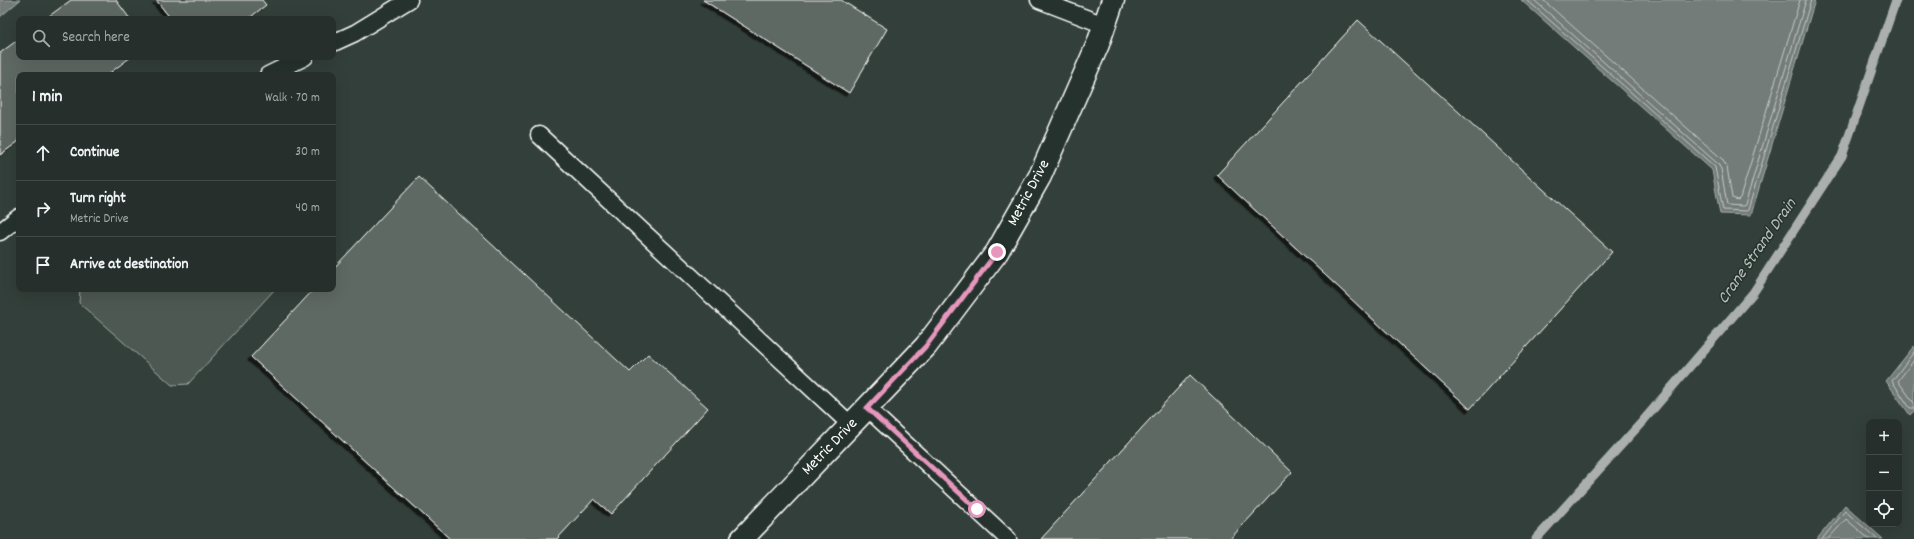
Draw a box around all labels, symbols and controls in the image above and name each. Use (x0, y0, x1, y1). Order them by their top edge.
search box (16, 16, 336, 60)
icon: search (30, 27, 52, 49)
text: Search here (62, 27, 130, 49)
text: 1 min (32, 86, 62, 110)
text: Walk · 70 m (265, 89, 320, 108)
icon: ahead (32, 142, 54, 164)
text: Continue (70, 142, 119, 164)
text: 30 m (295, 143, 320, 162)
street label: Metric Drive (1002, 156, 1056, 230)
text: Turn right (70, 188, 126, 210)
water label: Crane Strand Drain (1713, 194, 1804, 310)
icon: right (32, 198, 54, 220)
text: 40 m (296, 199, 320, 218)
text: Metric Drive (70, 210, 129, 229)
route end (988, 243, 1006, 261)
icon: arrive (32, 254, 54, 276)
text: Arrive at destination (70, 254, 188, 276)
street label: Metric Drive (797, 413, 863, 481)
map controls (1866, 419, 1902, 527)
button: + (1866, 419, 1902, 455)
button: − (1866, 455, 1902, 491)
button: locate (1866, 491, 1902, 527)
route start (968, 500, 986, 518)

